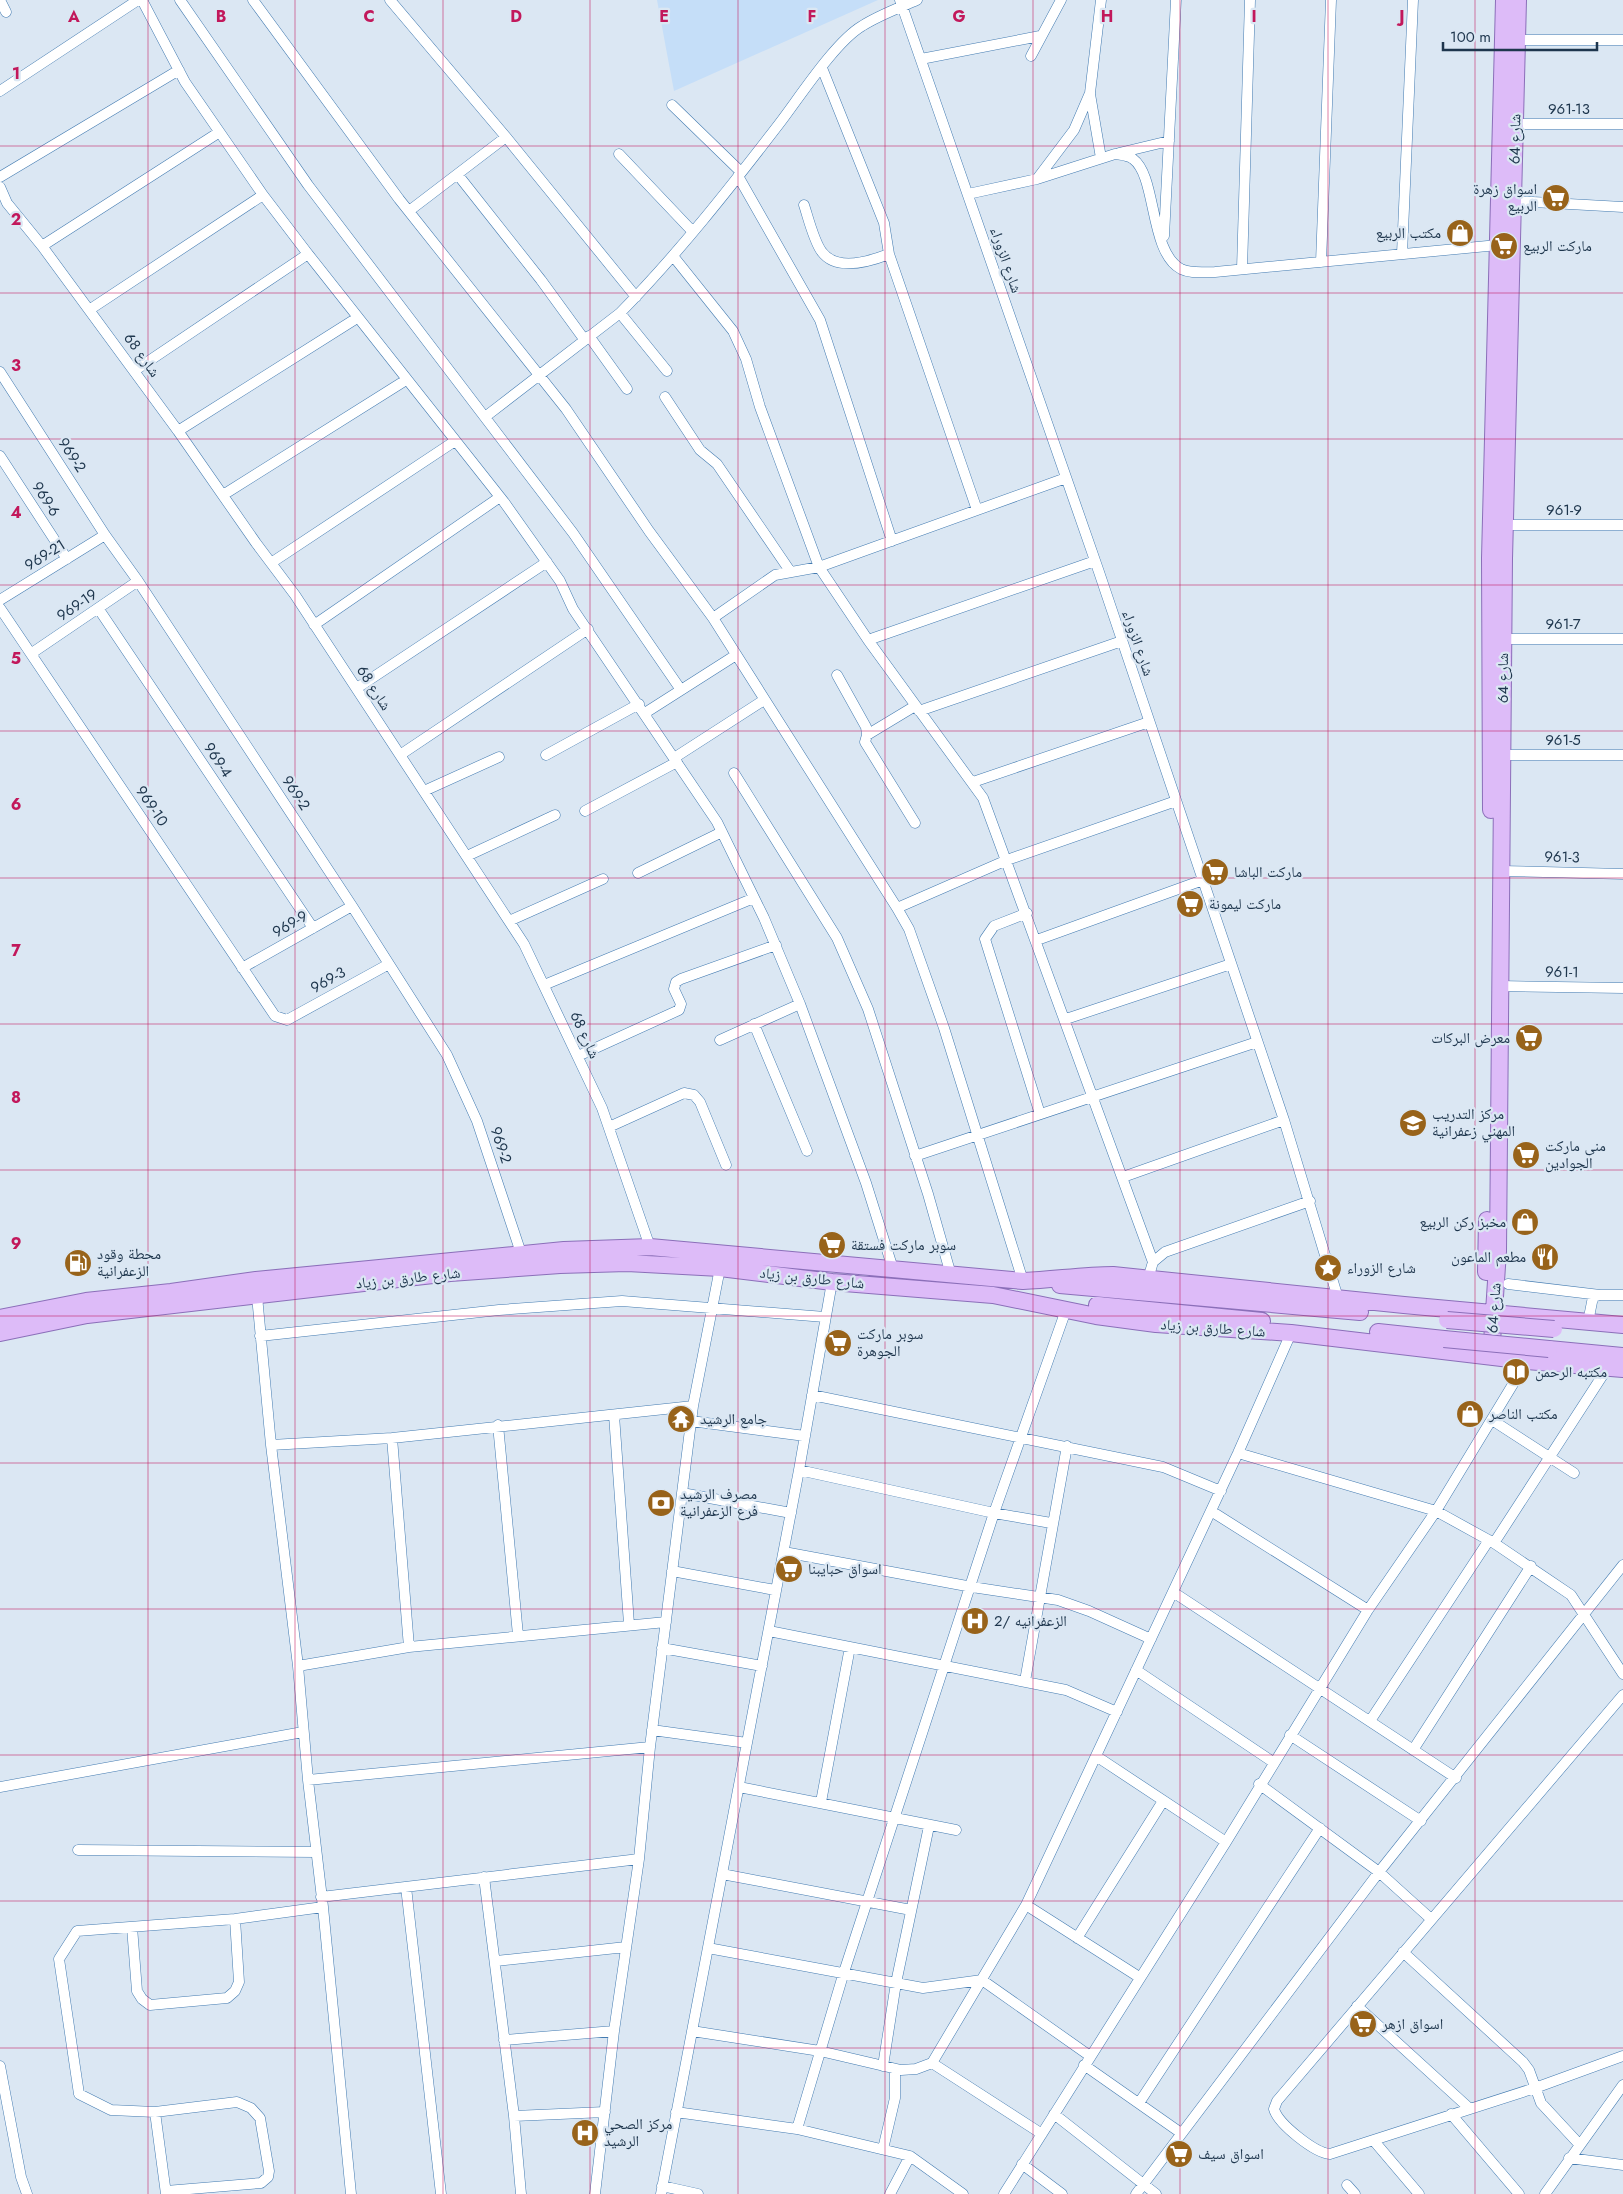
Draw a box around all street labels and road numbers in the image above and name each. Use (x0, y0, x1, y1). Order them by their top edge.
street label: 961-13 (1548, 98, 1590, 120)
street label: شارع 64 (1504, 113, 1526, 164)
street label: شارع الزوراء (984, 224, 1028, 296)
street label: شارع 68 (118, 328, 166, 382)
street label: 969-2 (53, 433, 91, 477)
street label: 969-6 (27, 477, 65, 521)
street label: 961-9 (1546, 499, 1582, 521)
street label: 969-21 (20, 534, 70, 576)
street label: 969-19 (52, 583, 102, 627)
street label: شارع الزوراء (1116, 607, 1160, 679)
street label: 961-7 (1545, 613, 1581, 635)
street label: شارع 64 (1492, 653, 1514, 703)
street label: شارع 68 (351, 661, 397, 715)
street label: 961-5 (1545, 729, 1581, 751)
street label: 969-4 (198, 738, 238, 782)
street label: 969-2 (277, 771, 315, 815)
street label: 969-10 (130, 781, 174, 831)
street label: 961-3 (1544, 846, 1580, 868)
street label: 969-9 (268, 905, 312, 943)
street label: 969-3 (306, 961, 350, 999)
street label: 961-1 (1545, 961, 1579, 983)
street label: شارع 68 (564, 1008, 606, 1062)
street label: 969-2 (485, 1124, 517, 1166)
street label: شارع طارق بن زياد (355, 1262, 462, 1294)
street label: شارع طارق بن زياد (759, 1262, 866, 1294)
street label: شارع 64 (1481, 1282, 1507, 1334)
street label: شارع طارق بن زياد (1160, 1313, 1266, 1343)

